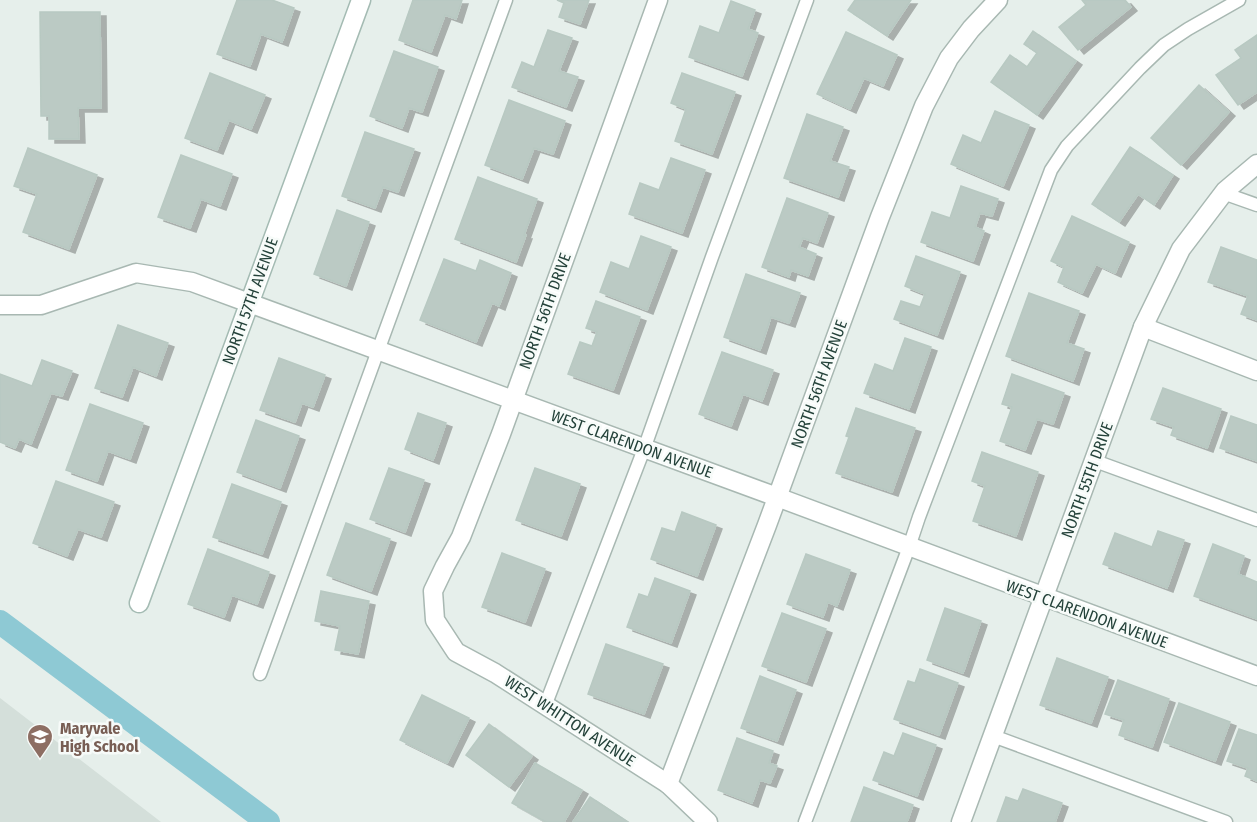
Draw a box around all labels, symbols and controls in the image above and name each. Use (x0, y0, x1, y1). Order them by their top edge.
street label: NORTH 57TH AVENUE (218, 235, 282, 367)
street label: NORTH 56TH DRIVE (515, 250, 575, 372)
street label: NORTH 56TH AVENUE (787, 317, 851, 451)
street label: WEST CLARENDON AVENUE (548, 406, 716, 482)
street label: NORTH 55TH DRIVE (1057, 420, 1117, 540)
street label: WEST CLARENDON AVENUE (1003, 576, 1171, 652)
street label: WEST WHITTON AVENUE (501, 672, 639, 770)
place label: Maryvale High School (60, 719, 139, 756)
school or university icon: Maryvale High School (25, 722, 55, 760)

